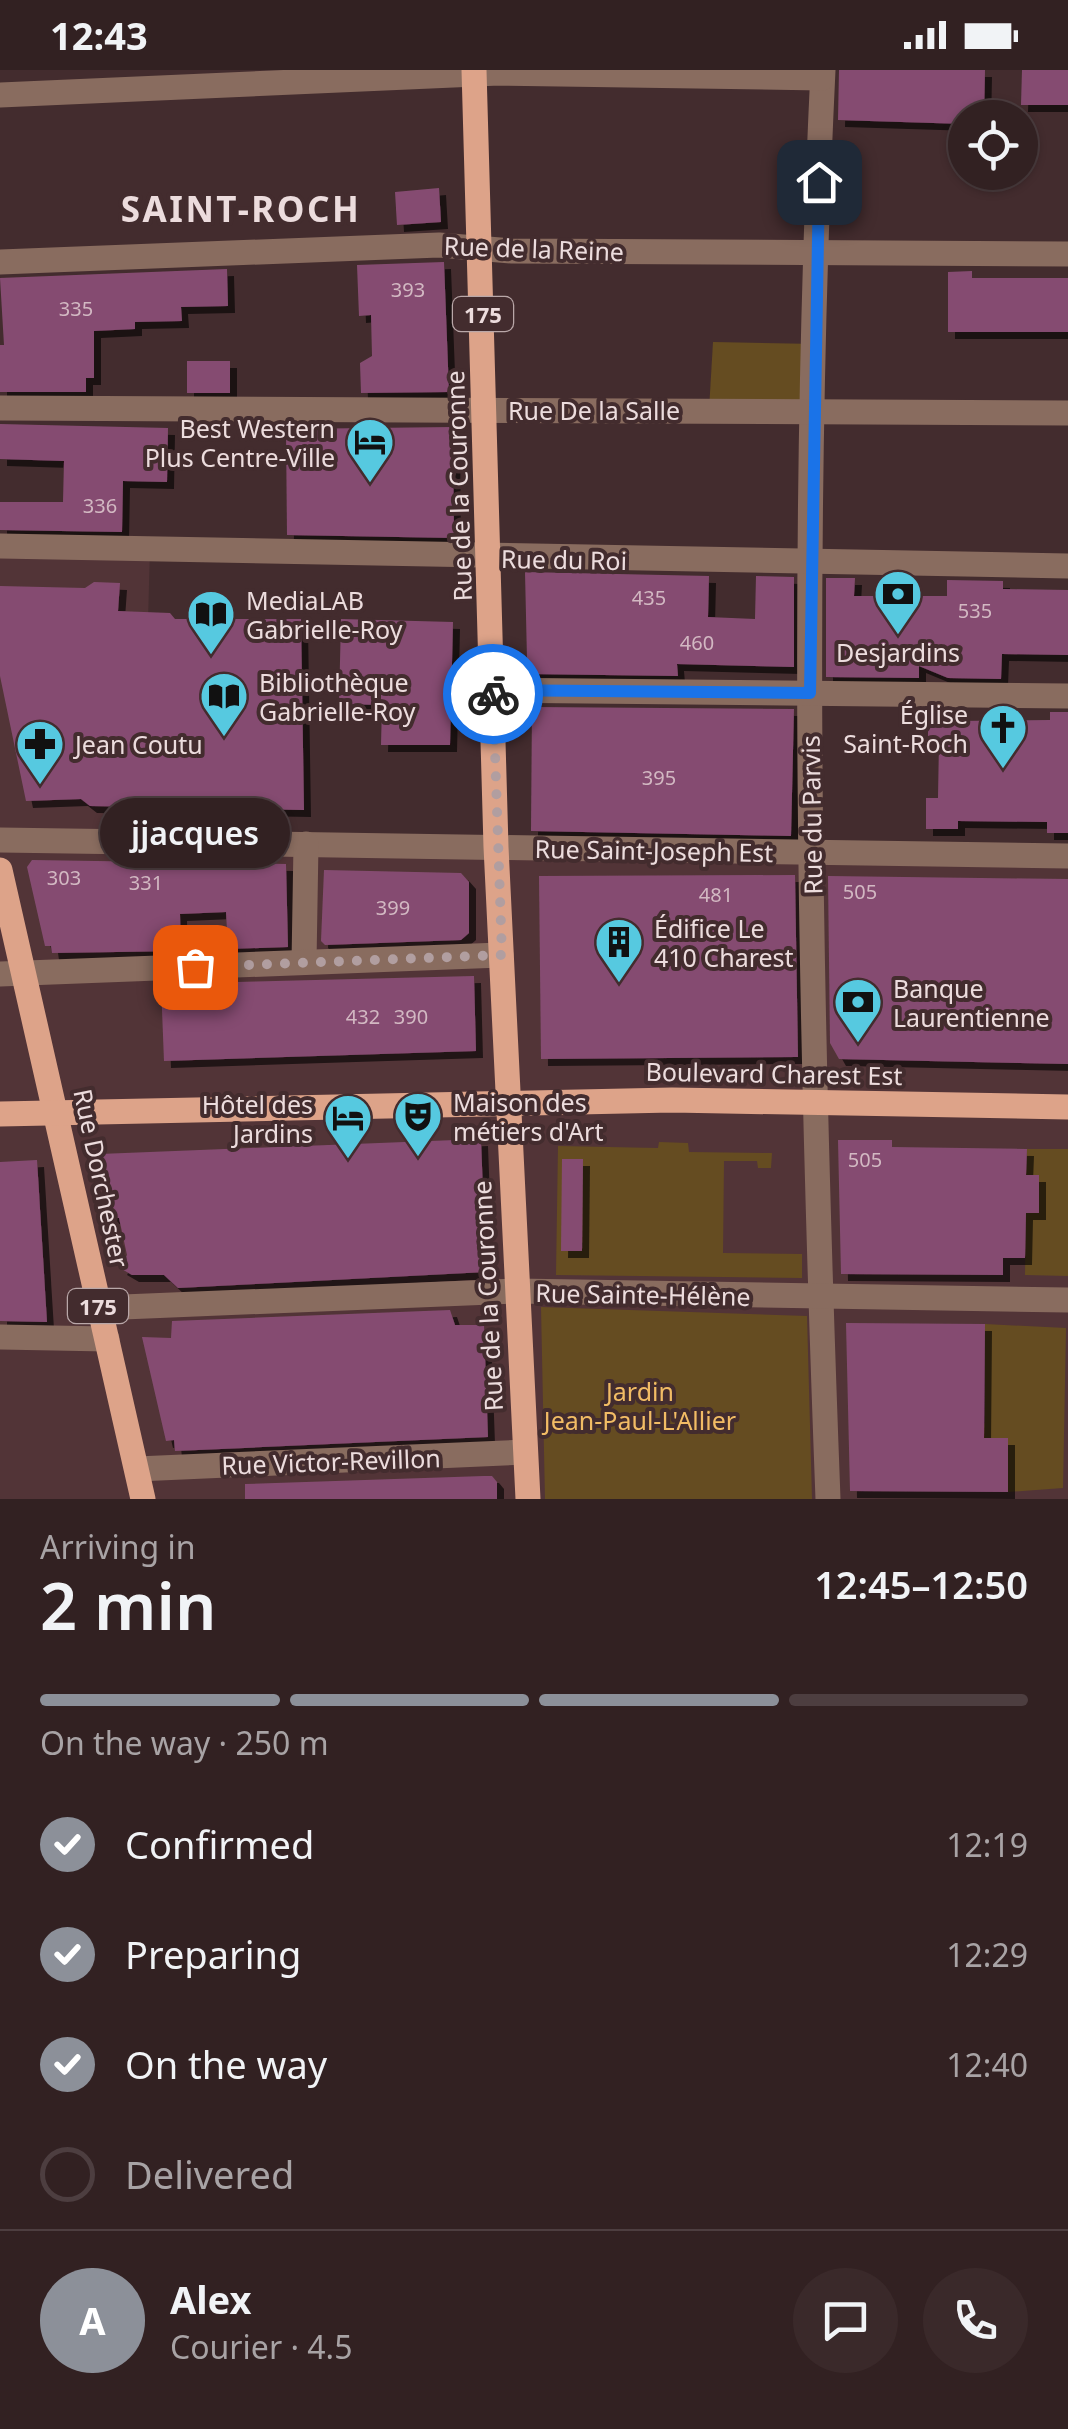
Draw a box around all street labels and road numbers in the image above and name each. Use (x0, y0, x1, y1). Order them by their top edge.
street label: Rue de la Reine (443, 228, 625, 268)
road number: 175 (453, 297, 513, 331)
street label: Rue de la Couronne (437, 370, 479, 602)
street label: Rue De la Salle (508, 393, 680, 427)
street label: Rue du Roi (501, 541, 627, 577)
street label: Rue du Parvis (793, 735, 829, 895)
street label: Rue Saint-Joseph Est (534, 831, 774, 869)
street label: Boulevard Charest Est (645, 1054, 903, 1092)
street label: Rue Dorchester (66, 1086, 138, 1270)
street label: Rue de la Couronne (464, 1180, 510, 1412)
street label: Rue Sainte-Hélène (535, 1275, 751, 1313)
road number: 175 (68, 1289, 128, 1323)
street label: Rue Victor-Revillon (221, 1440, 441, 1482)

